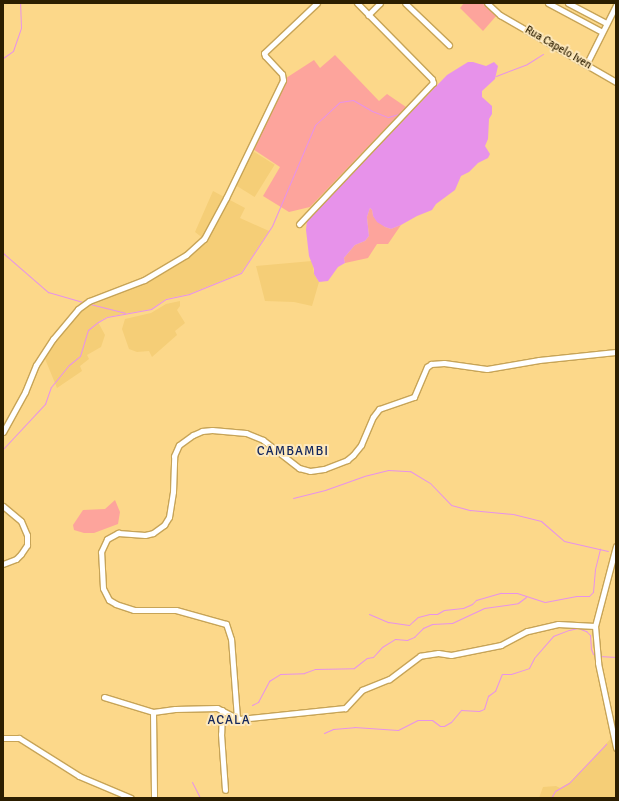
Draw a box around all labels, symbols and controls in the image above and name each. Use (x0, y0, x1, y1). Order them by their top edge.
street label: Rua Capelo Iven (522, 24, 594, 72)
district label: CAMBAMBI (257, 443, 329, 459)
district label: ACALA (207, 712, 251, 728)

